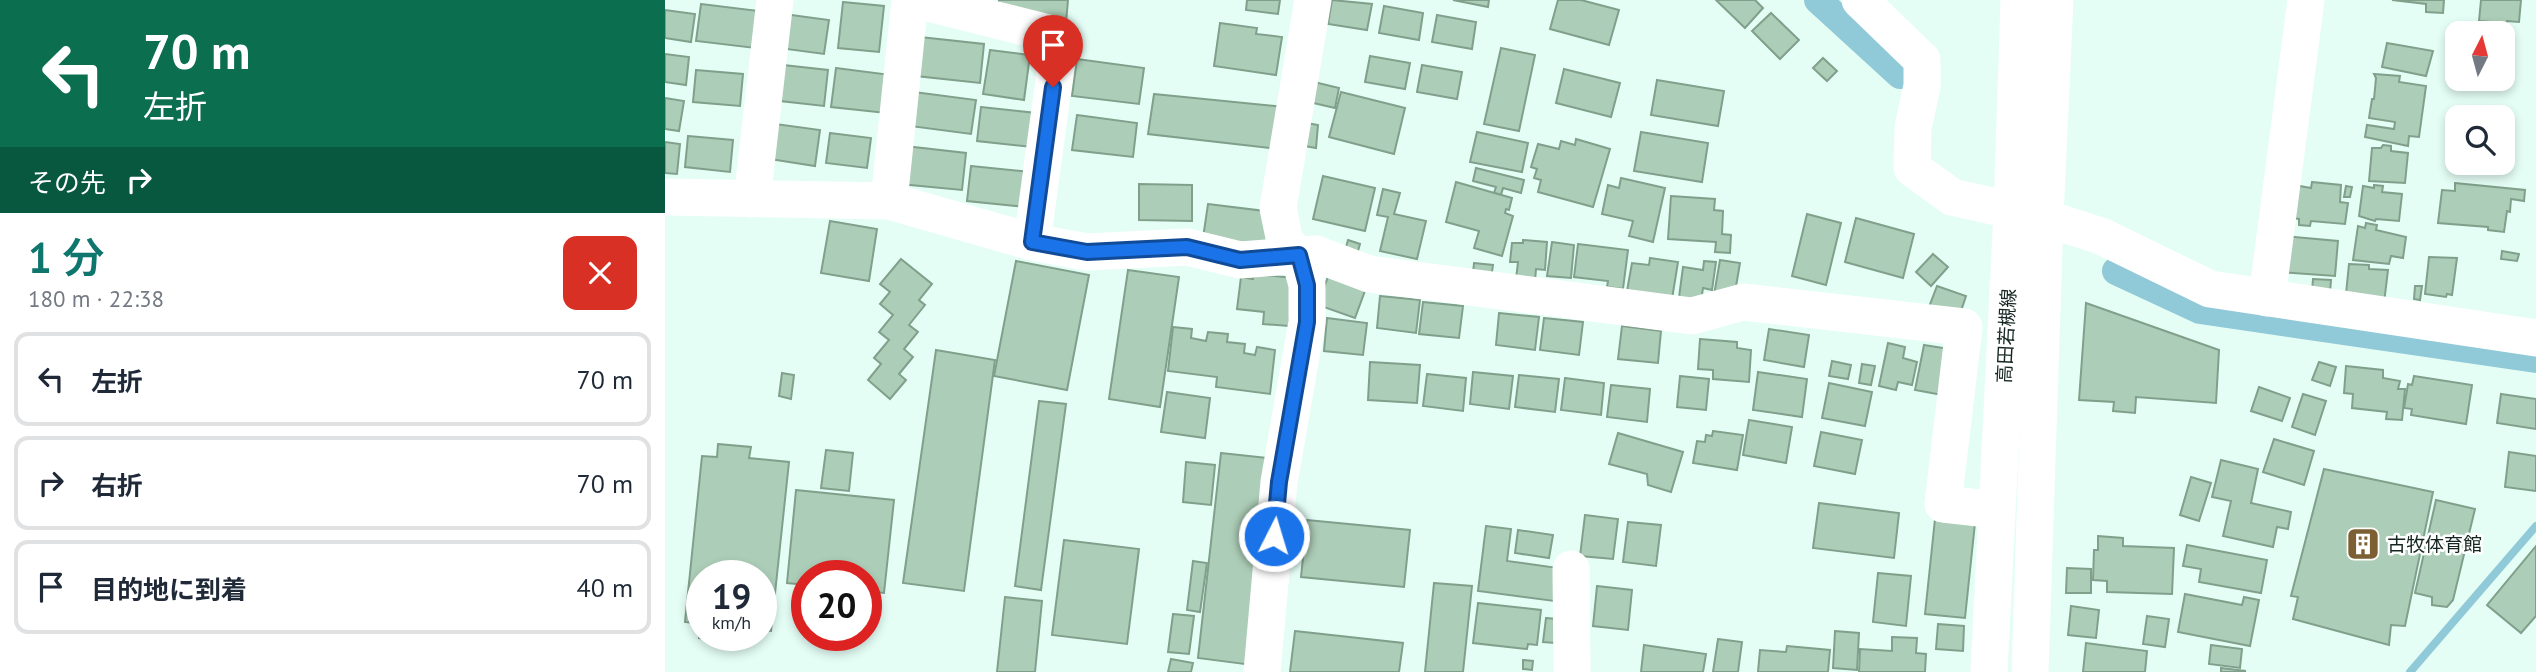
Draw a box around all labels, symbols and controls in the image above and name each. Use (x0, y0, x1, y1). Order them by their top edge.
pin (1023, 15, 1083, 87)
text: 70 m (143, 19, 250, 83)
north arrow (2445, 21, 2515, 91)
map controls (2445, 21, 2515, 175)
icon: arrive (1034, 26, 1072, 64)
icon: left (28, 28, 119, 119)
text: 左折 (143, 85, 207, 127)
button: search (2445, 105, 2515, 175)
icon: right (120, 161, 158, 199)
text: その先 (28, 166, 106, 199)
text: 1 分 (28, 230, 104, 285)
button: close (563, 236, 637, 310)
text: 180 m · 22:38 (28, 284, 164, 313)
street label: 高田若槻線 (1992, 288, 2020, 384)
icon: left (32, 360, 70, 398)
text: 70 m (577, 363, 633, 396)
text: 左折 (91, 365, 143, 398)
icon: right (32, 464, 70, 502)
text: 70 m (577, 467, 633, 500)
text: 右折 (91, 469, 143, 502)
position arrow (1237, 499, 1311, 573)
building icon: 古牧体育館 (2344, 525, 2382, 563)
place label: 古牧体育館 (2387, 532, 2482, 556)
speed limit sign: 20 (791, 560, 882, 651)
icon: arrive (32, 568, 70, 606)
text: 40 m (577, 571, 633, 604)
text: 目的地に到着 (91, 573, 247, 606)
text: 19 (712, 573, 751, 619)
text: km/h (712, 611, 751, 634)

